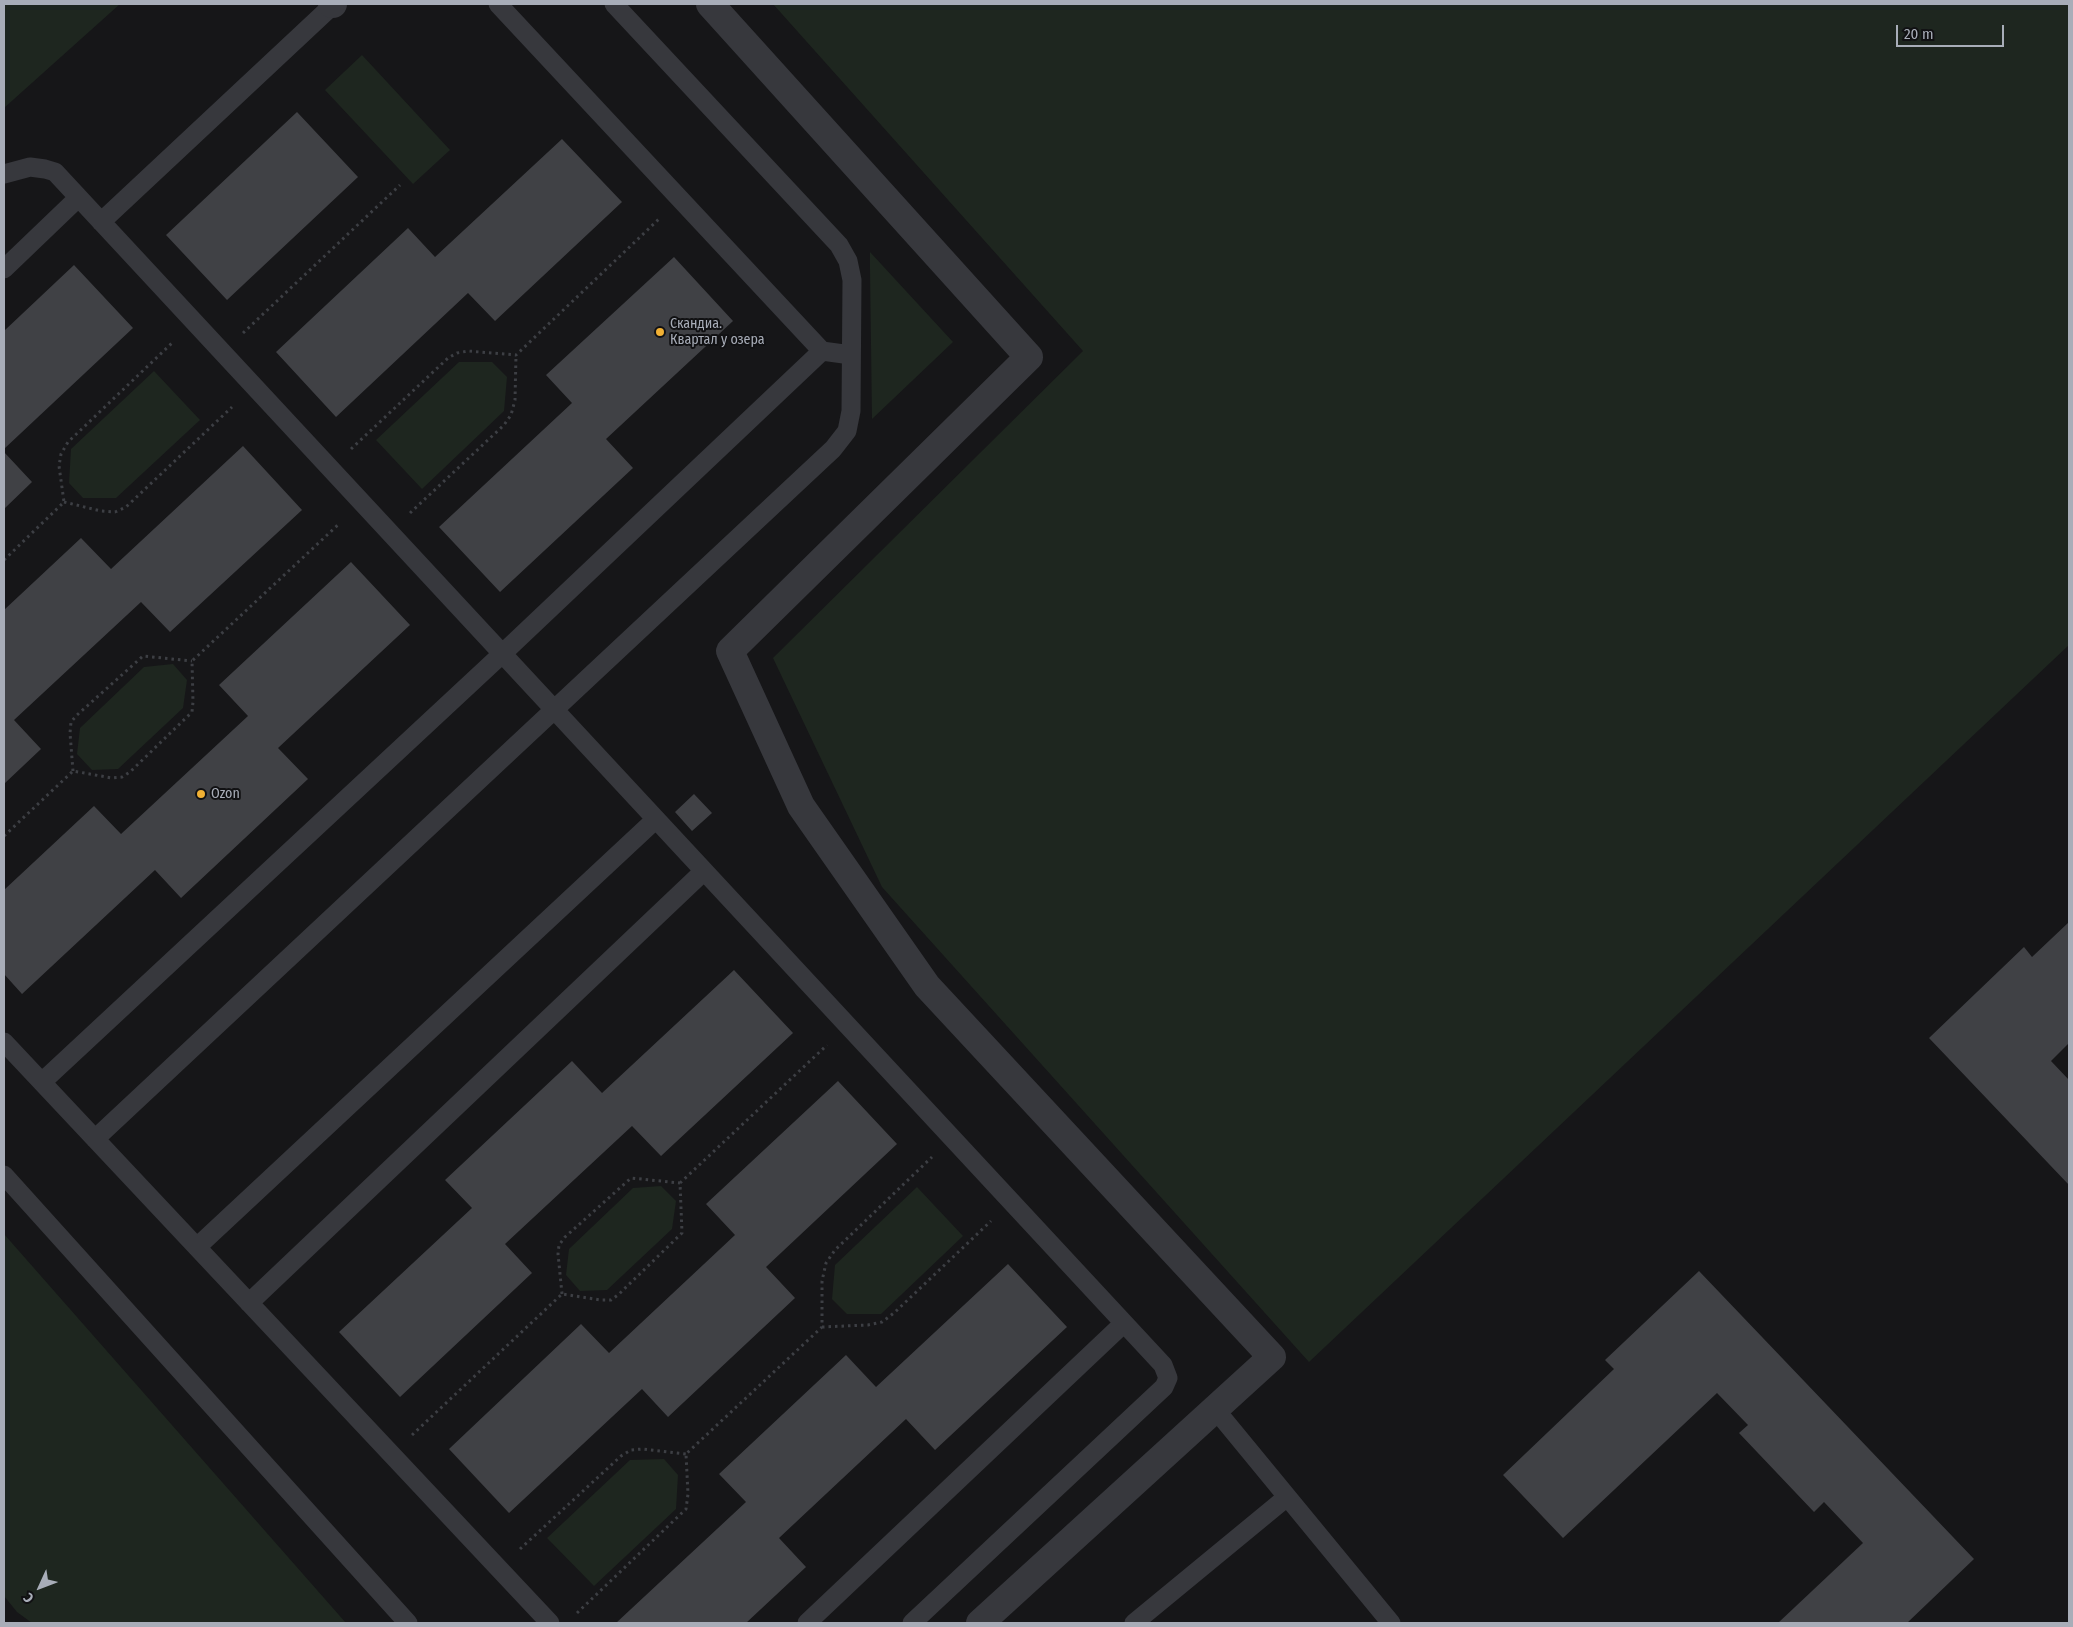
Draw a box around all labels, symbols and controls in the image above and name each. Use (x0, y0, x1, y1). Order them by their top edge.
scale bar (1898, 15, 2006, 47)
text: 20 m (1904, 25, 1934, 43)
place label: Скандиа. Квартал у озера (670, 316, 765, 348)
marker: Скандиа. Квартал у озера (654, 326, 666, 338)
place label: Ozon (211, 786, 240, 802)
marker: Ozon (195, 788, 207, 800)
north arrow (15, 1562, 65, 1612)
text: С (20, 1589, 37, 1606)

